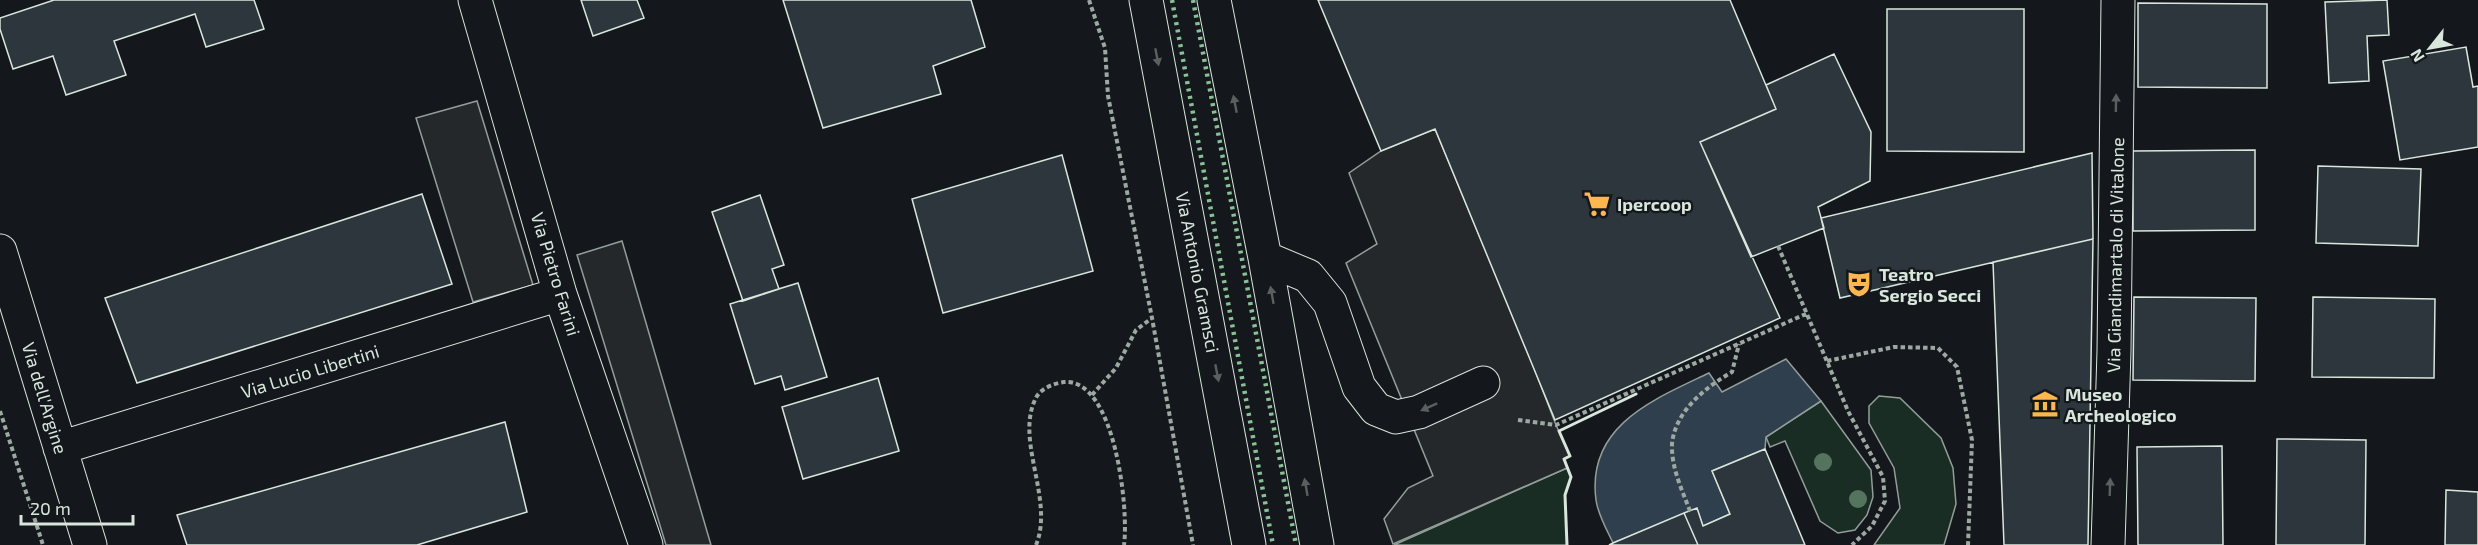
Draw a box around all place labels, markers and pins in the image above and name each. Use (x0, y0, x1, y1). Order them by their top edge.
supermarket icon: Ipercoop (1582, 189, 1612, 219)
place label: Ipercoop (1617, 193, 1692, 215)
place label: Teatro Sergio Secci (1879, 263, 1981, 306)
theatre icon: Teatro Sergio Secci (1844, 269, 1874, 299)
place label: Museo Archeologico (2065, 383, 2177, 426)
museum icon: Museo Archeologico (2030, 389, 2060, 419)

